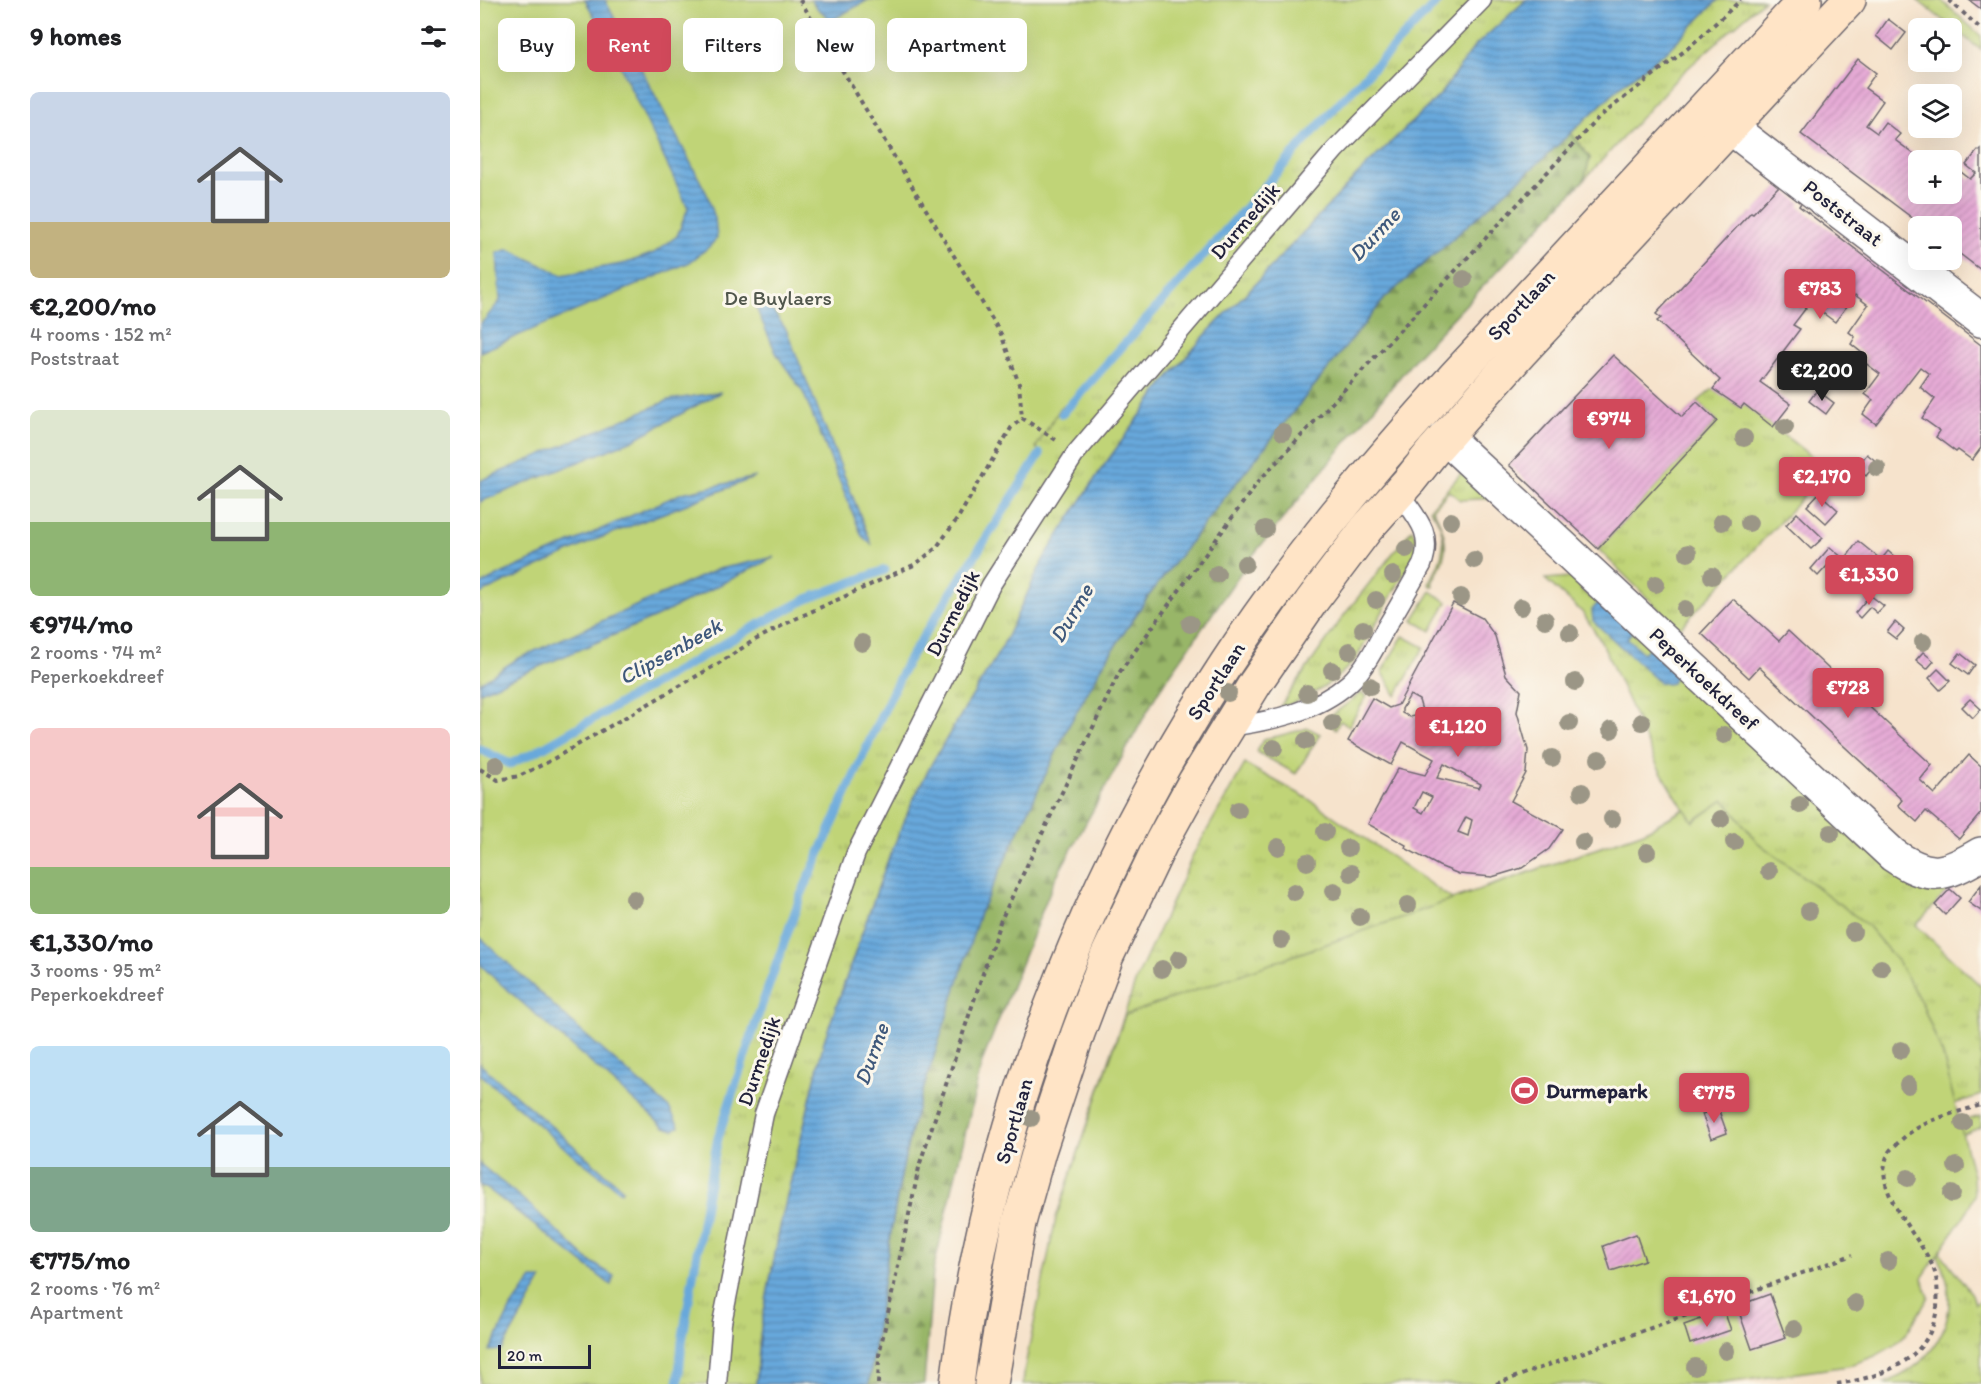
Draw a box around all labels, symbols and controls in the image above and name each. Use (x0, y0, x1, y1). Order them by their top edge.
chip: Buy (498, 18, 575, 72)
chip: Rent (587, 18, 671, 72)
chip: Filters (683, 18, 783, 72)
chip: New (795, 18, 875, 72)
chip: Apartment (887, 18, 1027, 72)
map controls (1908, 18, 1962, 270)
button: locate (1908, 18, 1962, 72)
text: 9 homes (30, 20, 122, 52)
icon: filters (417, 20, 450, 53)
button: layers (1908, 84, 1962, 138)
icon: home (186, 131, 294, 239)
button: + (1908, 150, 1962, 204)
street label: Poststraat (1799, 174, 1888, 251)
street label: Durmedijk (1205, 177, 1285, 264)
water label: Durme (1343, 201, 1407, 267)
button: − (1908, 216, 1962, 270)
street label: Sportlaan (1482, 264, 1560, 345)
pin: €783 (1784, 269, 1856, 320)
text: €783 (1798, 276, 1842, 300)
park label: De Buylaers (724, 285, 832, 310)
text: €2,200/mo (30, 290, 156, 322)
text: 4 rooms · 152 m² (30, 322, 172, 346)
text: Poststraat (30, 346, 119, 370)
pin: €2,200 (1773, 351, 1871, 402)
text: €2,200 (1791, 358, 1853, 382)
pin: €974 (1573, 399, 1645, 450)
text: €974 (1587, 406, 1631, 430)
icon: home (186, 449, 294, 557)
pin: €2,170 (1773, 457, 1871, 508)
text: €2,170 (1793, 464, 1851, 488)
pin: €1,330 (1820, 555, 1918, 606)
text: €1,330 (1839, 562, 1899, 586)
street label: Durmedijk (920, 565, 985, 660)
water label: Durme (1043, 578, 1100, 647)
text: €974/mo (30, 608, 133, 640)
water label: Clipsenbeek (614, 611, 728, 691)
street label: Peperkoekdreef (1644, 622, 1764, 736)
street label: Sportlaan (1181, 637, 1250, 724)
text: 2 rooms · 74 m² (30, 640, 162, 664)
text: Peperkoekdreef (30, 664, 164, 688)
pin: €728 (1812, 668, 1884, 719)
text: €728 (1827, 675, 1869, 699)
pin: €1,120 (1409, 707, 1507, 758)
text: €1,120 (1429, 714, 1487, 738)
icon: home (186, 767, 294, 875)
text: €1,330/mo (30, 926, 153, 958)
text: 3 rooms · 95 m² (30, 958, 161, 982)
text: Peperkoekdreef (30, 982, 164, 1006)
street label: Durmedijk (732, 1012, 786, 1109)
water label: Durme (848, 1018, 896, 1089)
pin: €775 (1678, 1073, 1750, 1124)
street label: Sportlaan (989, 1075, 1038, 1167)
sports icon: Durmepark (1509, 1075, 1541, 1107)
place label: Durmepark (1546, 1078, 1648, 1104)
text: €775 (1693, 1080, 1735, 1104)
icon: home (186, 1085, 294, 1193)
text: €775/mo (30, 1244, 130, 1276)
text: 2 rooms · 76 m² (30, 1276, 160, 1300)
pin: €1,670 (1658, 1277, 1756, 1328)
text: €1,670 (1678, 1284, 1736, 1308)
text: Apartment (30, 1300, 123, 1324)
scale bar (498, 1342, 591, 1370)
text: 20 m (507, 1346, 542, 1365)

